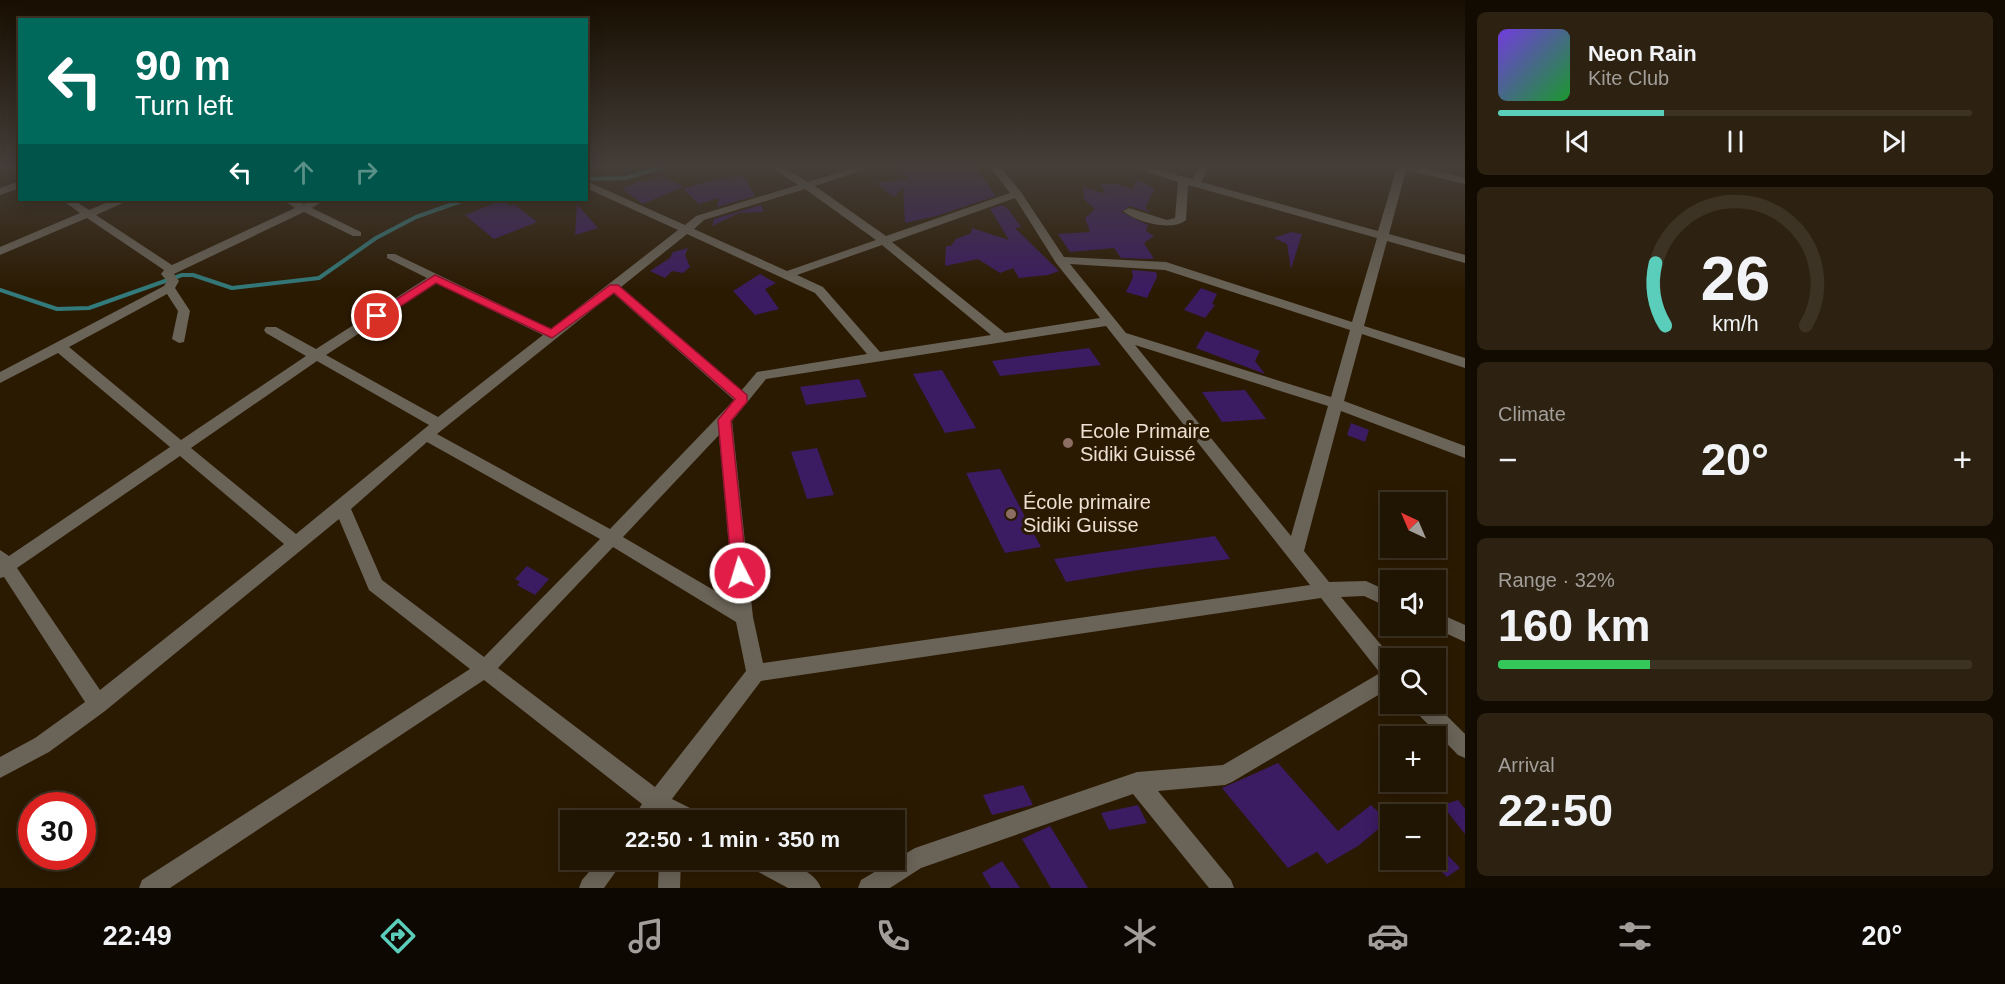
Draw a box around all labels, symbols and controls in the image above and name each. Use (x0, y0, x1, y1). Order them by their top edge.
text: Neon Rain (1588, 41, 1697, 66)
icon: left (36, 42, 114, 120)
text: 90 m (135, 42, 231, 89)
text: Kite Club (1588, 67, 1669, 89)
text: Turn left (135, 91, 233, 121)
icon: previous (1561, 125, 1594, 158)
icon: pause (1719, 125, 1752, 158)
icon: next (1877, 125, 1910, 158)
icon: left (224, 156, 257, 189)
icon: ahead (287, 156, 320, 189)
icon: right (350, 156, 383, 189)
text: 26 (1700, 244, 1770, 313)
pin (351, 290, 402, 341)
icon: arrive (360, 299, 393, 332)
text: km/h (1712, 312, 1758, 336)
text: Climate (1498, 403, 1566, 425)
place label: Ecole Primaire Sidiki Guissé (1080, 420, 1210, 465)
text: 20° (1701, 434, 1769, 485)
marker: Ecole Primaire Sidiki Guissé (1061, 436, 1075, 450)
text: − (1498, 441, 1517, 478)
text: + (1953, 441, 1972, 478)
place label: École primaire Sidiki Guisse (1023, 491, 1151, 536)
north arrow (1380, 492, 1446, 558)
map controls (1380, 492, 1446, 870)
marker: École primaire Sidiki Guisse (1004, 507, 1018, 521)
position arrow (708, 541, 772, 605)
text: Range · 32% (1498, 569, 1615, 591)
button: sound (1380, 570, 1446, 636)
text: 160 km (1498, 600, 1651, 651)
button: search (1380, 648, 1446, 714)
button: + (1380, 726, 1446, 792)
text: Arrival (1498, 754, 1555, 776)
text: 22:50 (1498, 785, 1613, 836)
speed limit sign: 30 (18, 792, 96, 870)
button: − (1380, 804, 1446, 870)
text: 22:50 · 1 min · 350 m (625, 827, 840, 852)
icon: directions (377, 915, 419, 957)
icon: music (625, 915, 667, 957)
icon: phone (872, 915, 914, 957)
icon: climate (1119, 915, 1161, 957)
icon: car (1367, 915, 1409, 957)
icon: filters (1614, 915, 1656, 957)
text: 22:49 (103, 921, 172, 951)
text: 20° (1861, 921, 1902, 951)

